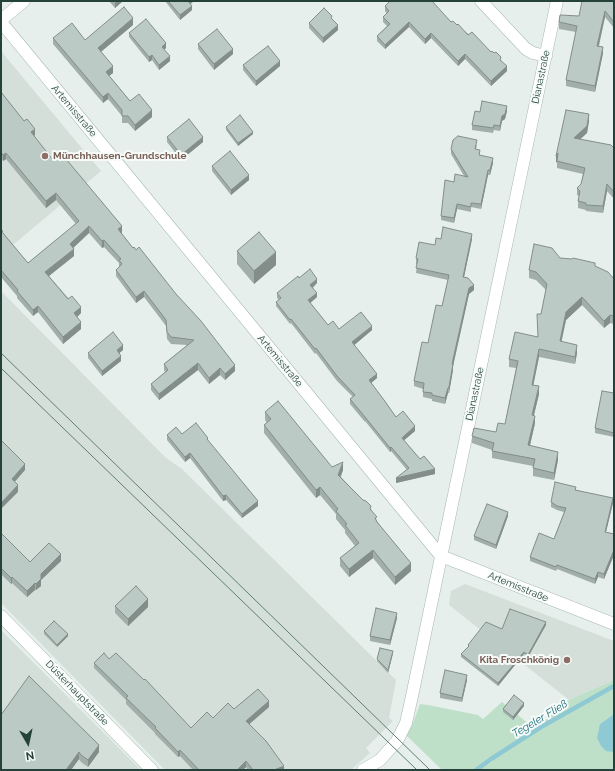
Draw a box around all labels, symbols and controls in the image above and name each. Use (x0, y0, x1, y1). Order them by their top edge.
street label: Dianastraße (529, 49, 553, 105)
street label: Artemisstraße (49, 83, 99, 139)
place label: Münchhausen-Grundschule (53, 150, 186, 162)
marker: Münchhausen-Grundschule (40, 151, 50, 161)
street label: Artemisstraße (255, 333, 305, 389)
street label: Dianastraße (463, 366, 487, 422)
street label: Artemisstraße (486, 569, 550, 605)
place label: Kita Froschkönig (480, 654, 559, 666)
marker: Kita Froschkönig (562, 655, 572, 665)
street label: Düsterhauptstraße (43, 658, 111, 728)
water label: Tegeler Fließ (510, 697, 570, 741)
north arrow (8, 723, 48, 763)
text: N (25, 748, 35, 762)

